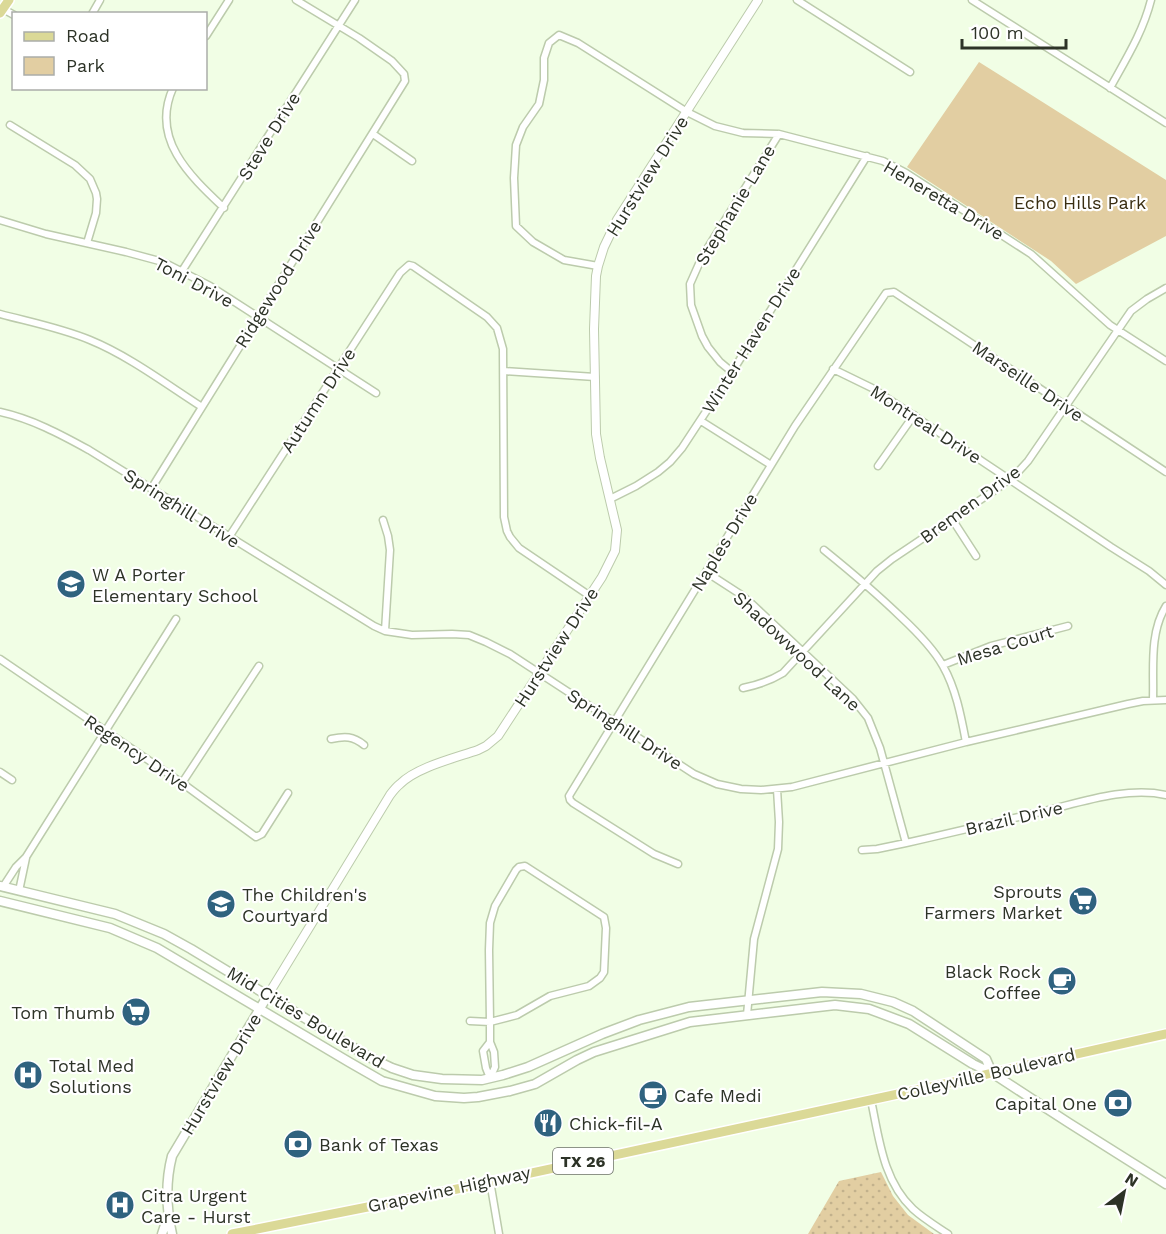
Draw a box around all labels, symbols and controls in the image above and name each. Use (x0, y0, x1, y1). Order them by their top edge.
legend (12, 12, 207, 90)
scale bar (962, 12, 1066, 50)
text: 100 m (971, 22, 1024, 43)
text: Road (66, 25, 110, 46)
text: Park (66, 55, 105, 76)
street label: Steve Drive (234, 88, 304, 184)
street label: Hurstview Drive (602, 112, 692, 240)
street label: Stephanie Lane (691, 141, 779, 269)
street label: Heneretta Drive (880, 156, 1008, 244)
park label: Echo Hills Park (1014, 192, 1146, 213)
street label: Ridgewood Drive (230, 216, 326, 352)
street label: Toni Drive (151, 252, 237, 312)
street label: Winter Haven Drive (697, 263, 805, 417)
street label: Marseille Drive (968, 336, 1088, 426)
street label: Autumn Drive (276, 344, 360, 456)
street label: Montreal Drive (867, 380, 985, 468)
street label: Bremen Drive (916, 461, 1024, 547)
street label: Springhill Drive (120, 464, 244, 552)
street label: Naples Drive (686, 489, 762, 595)
place label: W A Porter Elementary School (92, 564, 258, 606)
school or university icon: W A Porter Elementary School (55, 568, 87, 600)
street label: Hurstview Drive (510, 583, 602, 711)
street label: Shadowwood Lane (729, 587, 865, 715)
street label: Mesa Court (954, 620, 1056, 670)
street label: Springhill Drive (564, 684, 686, 774)
street label: Regency Drive (80, 710, 194, 796)
street label: Brazil Drive (963, 797, 1065, 839)
place label: Sprouts Farmers Market (924, 881, 1062, 923)
place label: The Children's Courtyard (242, 884, 367, 926)
supermarket icon: Sprouts Farmers Market (1067, 885, 1099, 917)
school or university icon: The Children's Courtyard (205, 888, 237, 920)
place label: Black Rock Coffee (945, 961, 1041, 1003)
street label: Mid Cities Boulevard (223, 962, 389, 1072)
cafe icon: Black Rock Coffee (1046, 965, 1078, 997)
supermarket icon: Tom Thumb (120, 996, 152, 1028)
place label: Tom Thumb (11, 1002, 115, 1023)
street label: Hurstview Drive (176, 1009, 266, 1139)
street label: Colleyville Boulevard (895, 1043, 1077, 1105)
place label: Total Med Solutions (49, 1055, 134, 1097)
hospital icon: Total Med Solutions (12, 1059, 44, 1091)
cafe icon: Cafe Medi (637, 1079, 669, 1111)
place label: Cafe Medi (674, 1085, 761, 1106)
bank icon: Capital One (1102, 1087, 1134, 1119)
place label: Capital One (995, 1093, 1097, 1114)
restaurant icon: Chick-fil-A (532, 1107, 564, 1139)
place label: Chick-fil-A (569, 1113, 663, 1134)
bank icon: Bank of Texas (282, 1128, 314, 1160)
place label: Bank of Texas (319, 1134, 439, 1155)
road number: TX 26 (553, 1148, 613, 1174)
street label: Grapevine Highway (366, 1161, 533, 1217)
north arrow (1094, 1162, 1154, 1222)
text: N (1122, 1169, 1142, 1191)
place label: Citra Urgent Care - Hurst (141, 1185, 251, 1227)
hospital icon: Citra Urgent Care - Hurst (104, 1189, 136, 1221)

